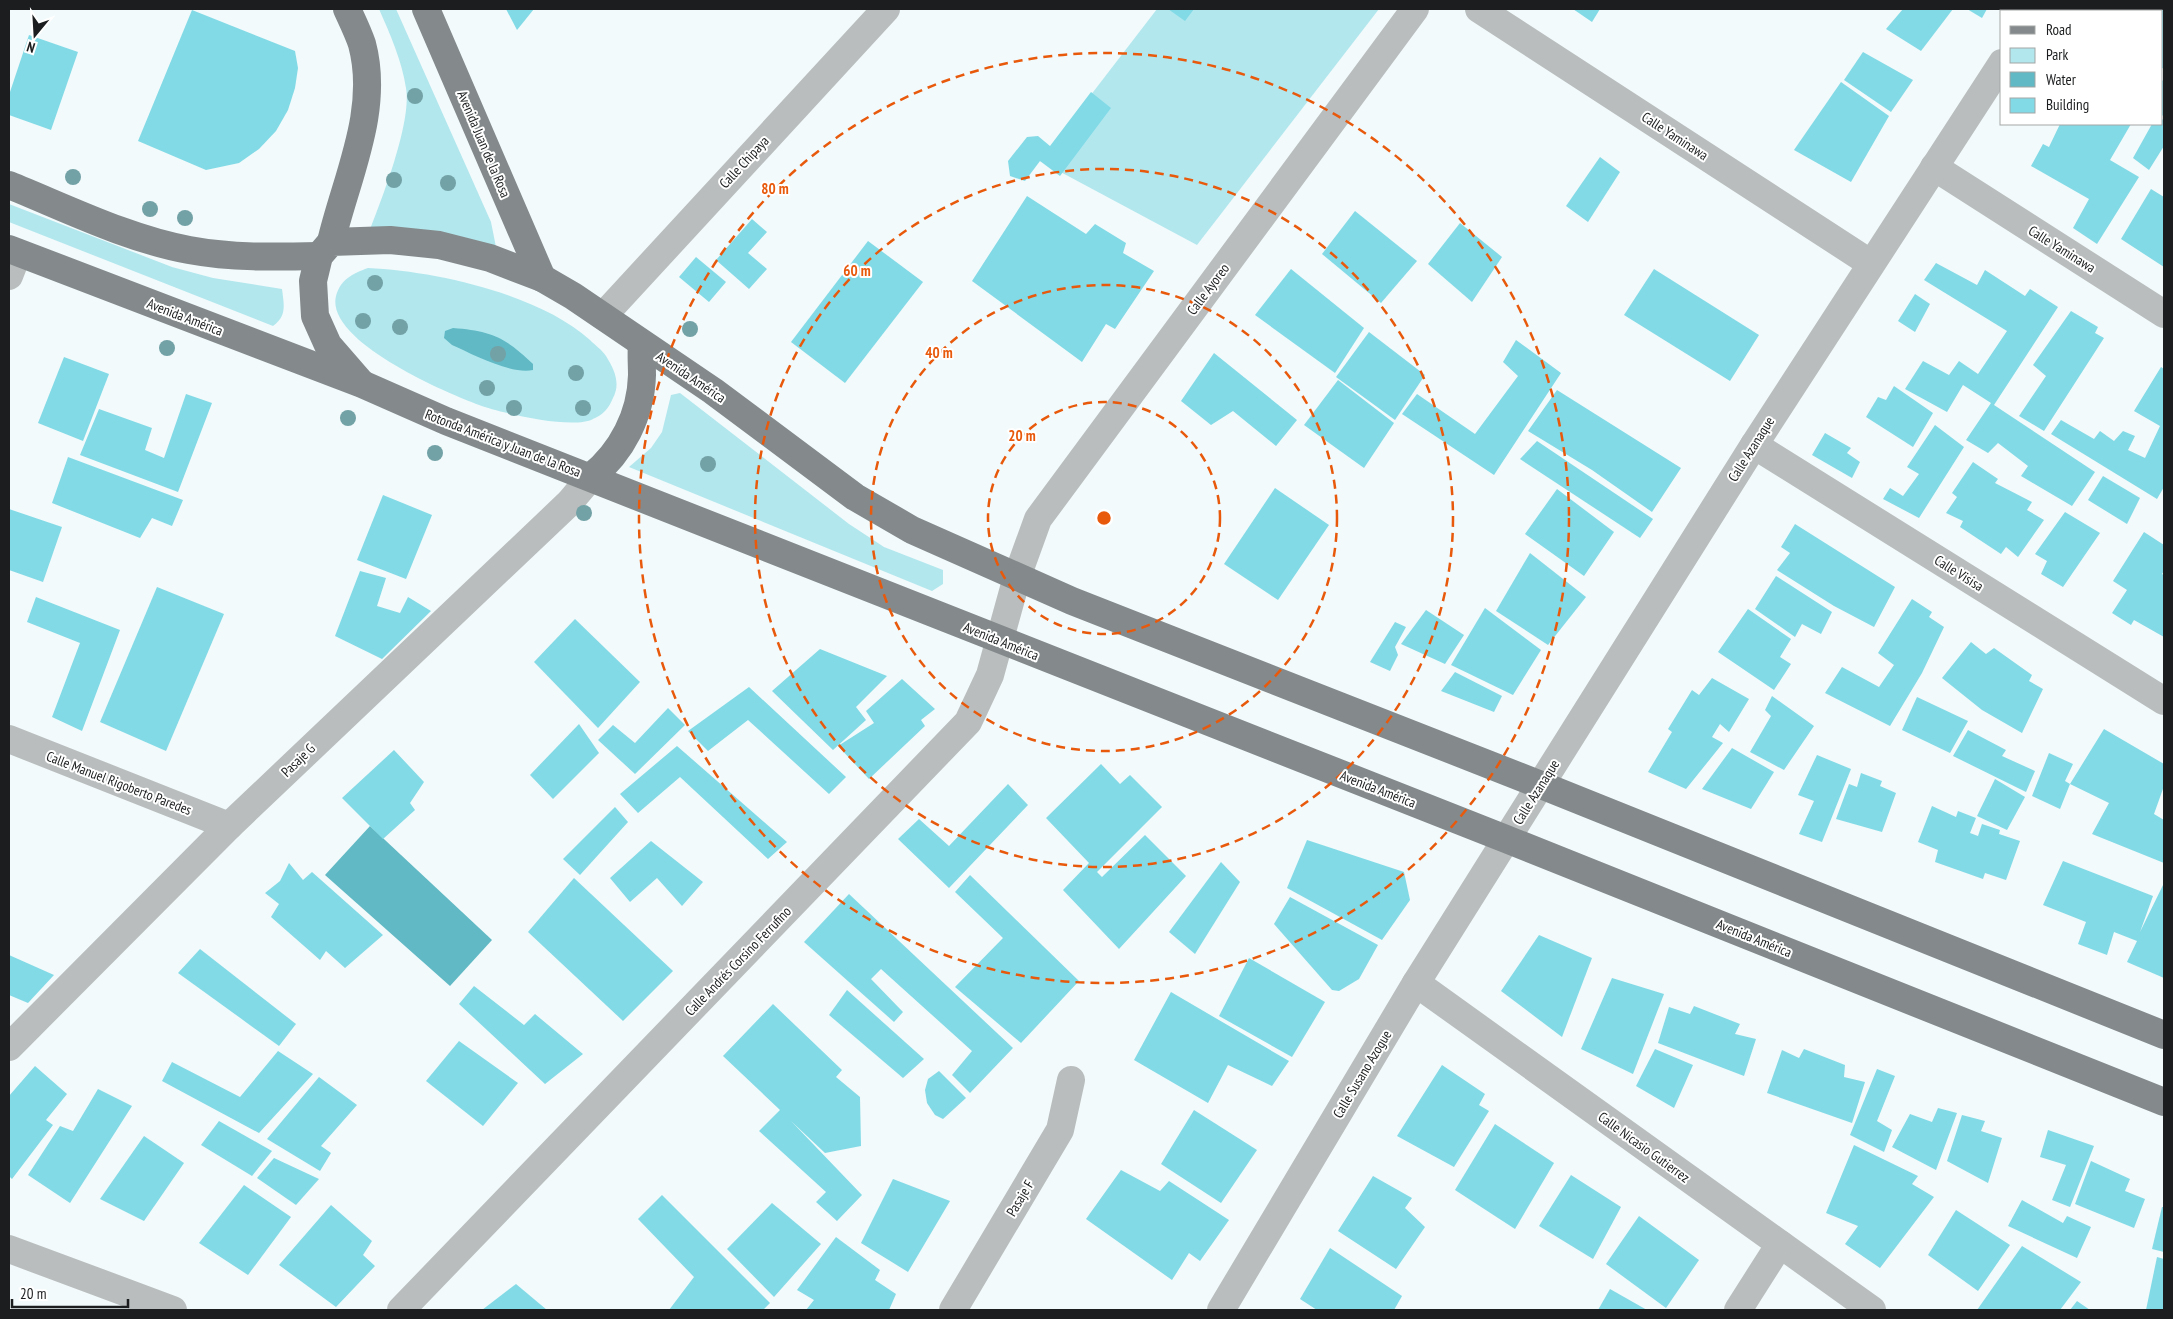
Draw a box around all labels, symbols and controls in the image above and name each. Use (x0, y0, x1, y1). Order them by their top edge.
north arrow (10, 10, 60, 60)
legend (2000, 10, 2163, 125)
text: Road (2046, 20, 2072, 39)
text: N (25, 38, 37, 57)
text: Park (2046, 45, 2068, 64)
text: Water (2046, 70, 2077, 89)
street label: Avenida Juan de la Rosa (453, 88, 515, 200)
text: Building (2046, 95, 2089, 114)
street label: Calle Yaminawa (1638, 108, 1712, 164)
street label: Calle Chipaya (715, 132, 773, 192)
text: 80 m (761, 179, 789, 198)
street label: Calle Yaminawa (2025, 221, 2099, 277)
street label: Calle Ayoreo (1183, 260, 1233, 318)
text: 60 m (843, 261, 871, 280)
street label: Avenida América (145, 294, 225, 340)
text: 40 m (925, 343, 953, 362)
street label: Avenida América (653, 347, 729, 407)
street label: Rotonda América y Juan de la Rosa (423, 405, 583, 481)
street label: Calle Azanaque (1724, 413, 1778, 485)
text: 20 m (1008, 426, 1036, 445)
centre of rings (1095, 509, 1113, 527)
street label: Calle Visisa (1931, 551, 1987, 595)
street label: Avenida América (961, 618, 1041, 664)
street label: Pasaje G (277, 739, 319, 781)
street label: Calle Manuel Rigoberto Paredes (44, 747, 194, 819)
street label: Calle Azanaque (1509, 756, 1563, 828)
street label: Avenida América (1338, 766, 1418, 812)
street label: Calle Andrés Corsino Ferrufino (681, 902, 795, 1020)
street label: Avenida América (1714, 915, 1794, 961)
street label: Calle Susano Azogue (1329, 1027, 1395, 1121)
street label: Calle Nicasio Gutierrez (1595, 1108, 1693, 1186)
street label: Pasaje F (1002, 1176, 1038, 1220)
scale bar (12, 1276, 129, 1308)
text: 20 m (20, 1284, 46, 1303)

